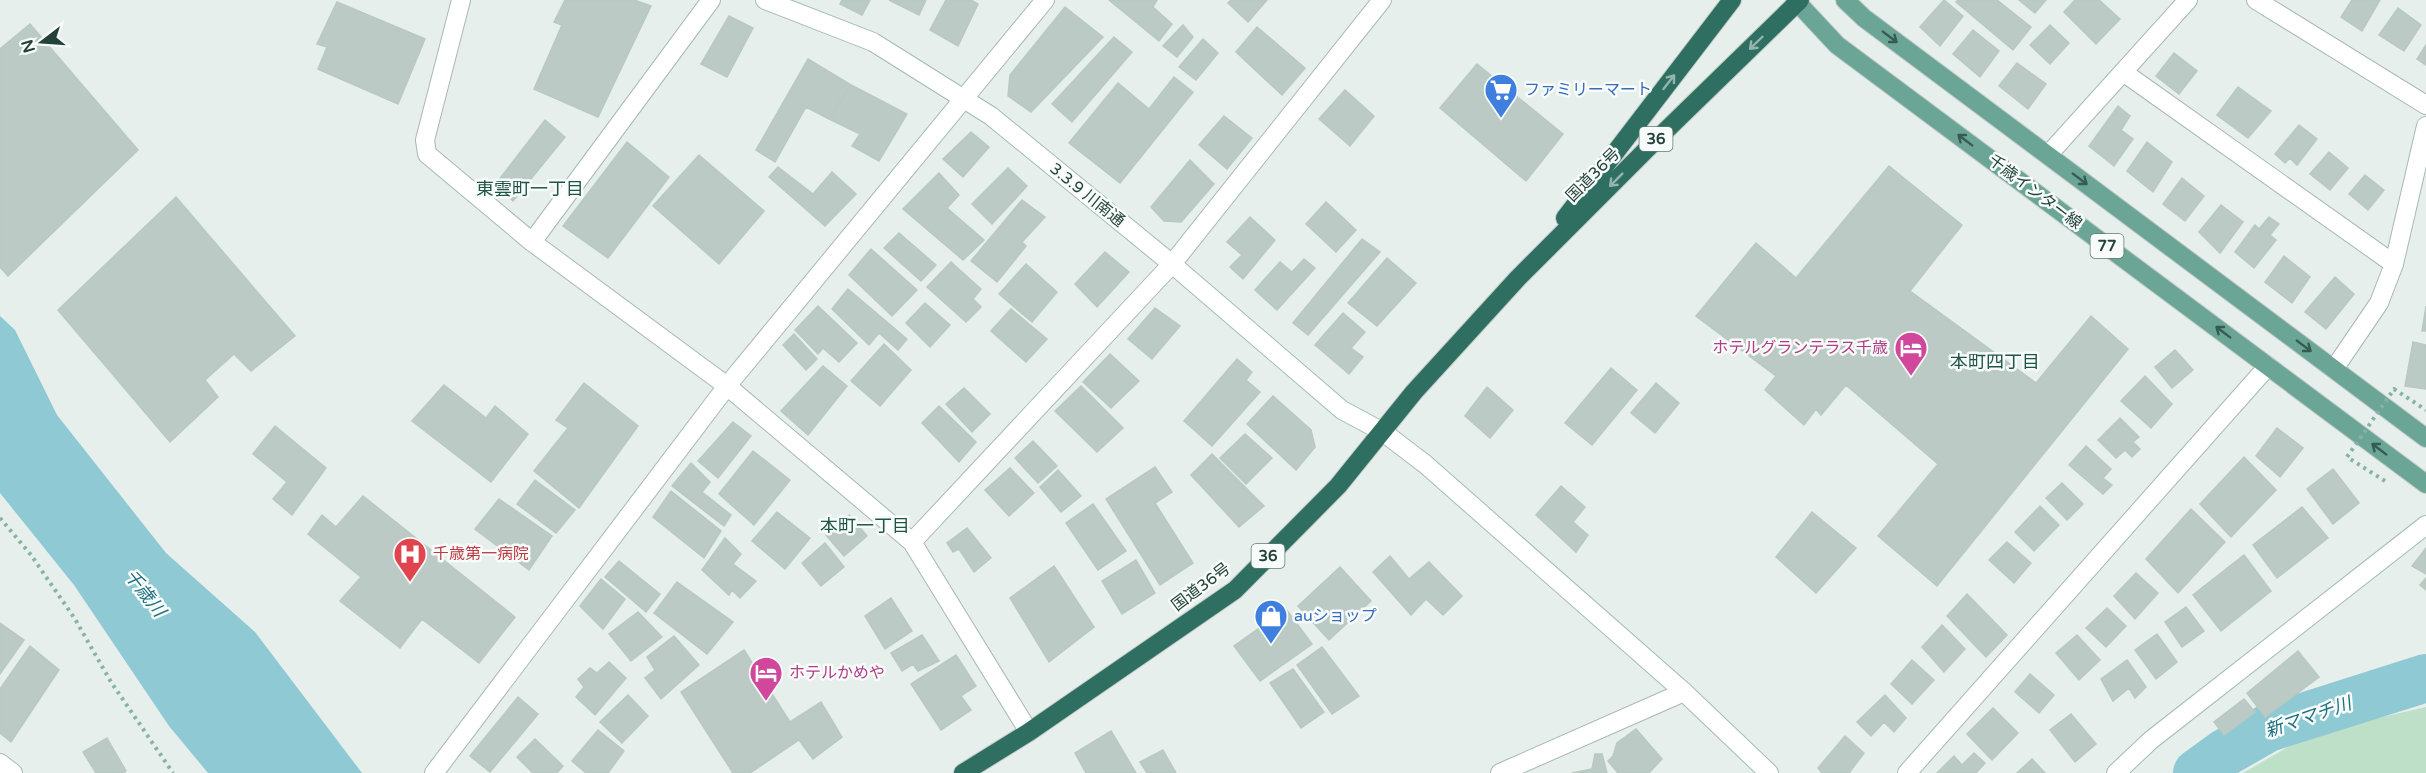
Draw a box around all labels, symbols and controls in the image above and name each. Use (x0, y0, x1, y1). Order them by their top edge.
north arrow (12, 12, 72, 72)
one-way arrow (1882, 31, 1898, 44)
one-way arrow (1748, 36, 1763, 51)
text: N (17, 37, 40, 55)
supermarket icon: ファミリーマート (1483, 72, 1519, 119)
one-way arrow (1662, 75, 1675, 91)
place label: ファミリーマート (1524, 80, 1652, 100)
road number: 36 (1640, 127, 1672, 151)
one-way arrow (1958, 134, 1974, 147)
street label: 国道36号 (1562, 144, 1624, 206)
street label: 千歳インター線 (1984, 150, 2086, 234)
street label: 3.3.9 川南通 (1045, 159, 1129, 231)
one-way arrow (1609, 172, 1624, 187)
one-way arrow (2072, 173, 2088, 185)
district label: 東雲町一丁目 (476, 178, 584, 200)
road number: 77 (2090, 234, 2124, 258)
one-way arrow (2215, 326, 2231, 338)
hotel icon: ホテルグランテラス千歳 (1893, 330, 1929, 377)
place label: ホテルグランテラス千歳 (1712, 338, 1888, 358)
one-way arrow (2295, 340, 2311, 353)
district label: 本町四丁目 (1950, 351, 2040, 373)
one-way arrow (2372, 443, 2388, 455)
district label: 本町一丁目 (820, 515, 910, 537)
hospital icon: 千歳第一病院 (392, 536, 428, 583)
place label: 千歳第一病院 (433, 544, 529, 564)
road number: 36 (1252, 544, 1284, 568)
street label: 国道36号 (1168, 559, 1234, 615)
water label: 千歳川 (120, 565, 172, 623)
shop icon: auショップ (1253, 598, 1289, 645)
place label: auショップ (1294, 606, 1377, 626)
hotel icon: ホテルかめや (748, 655, 784, 702)
place label: ホテルかめや (789, 663, 885, 683)
water label: 新ママチ川 (2262, 691, 2356, 742)

